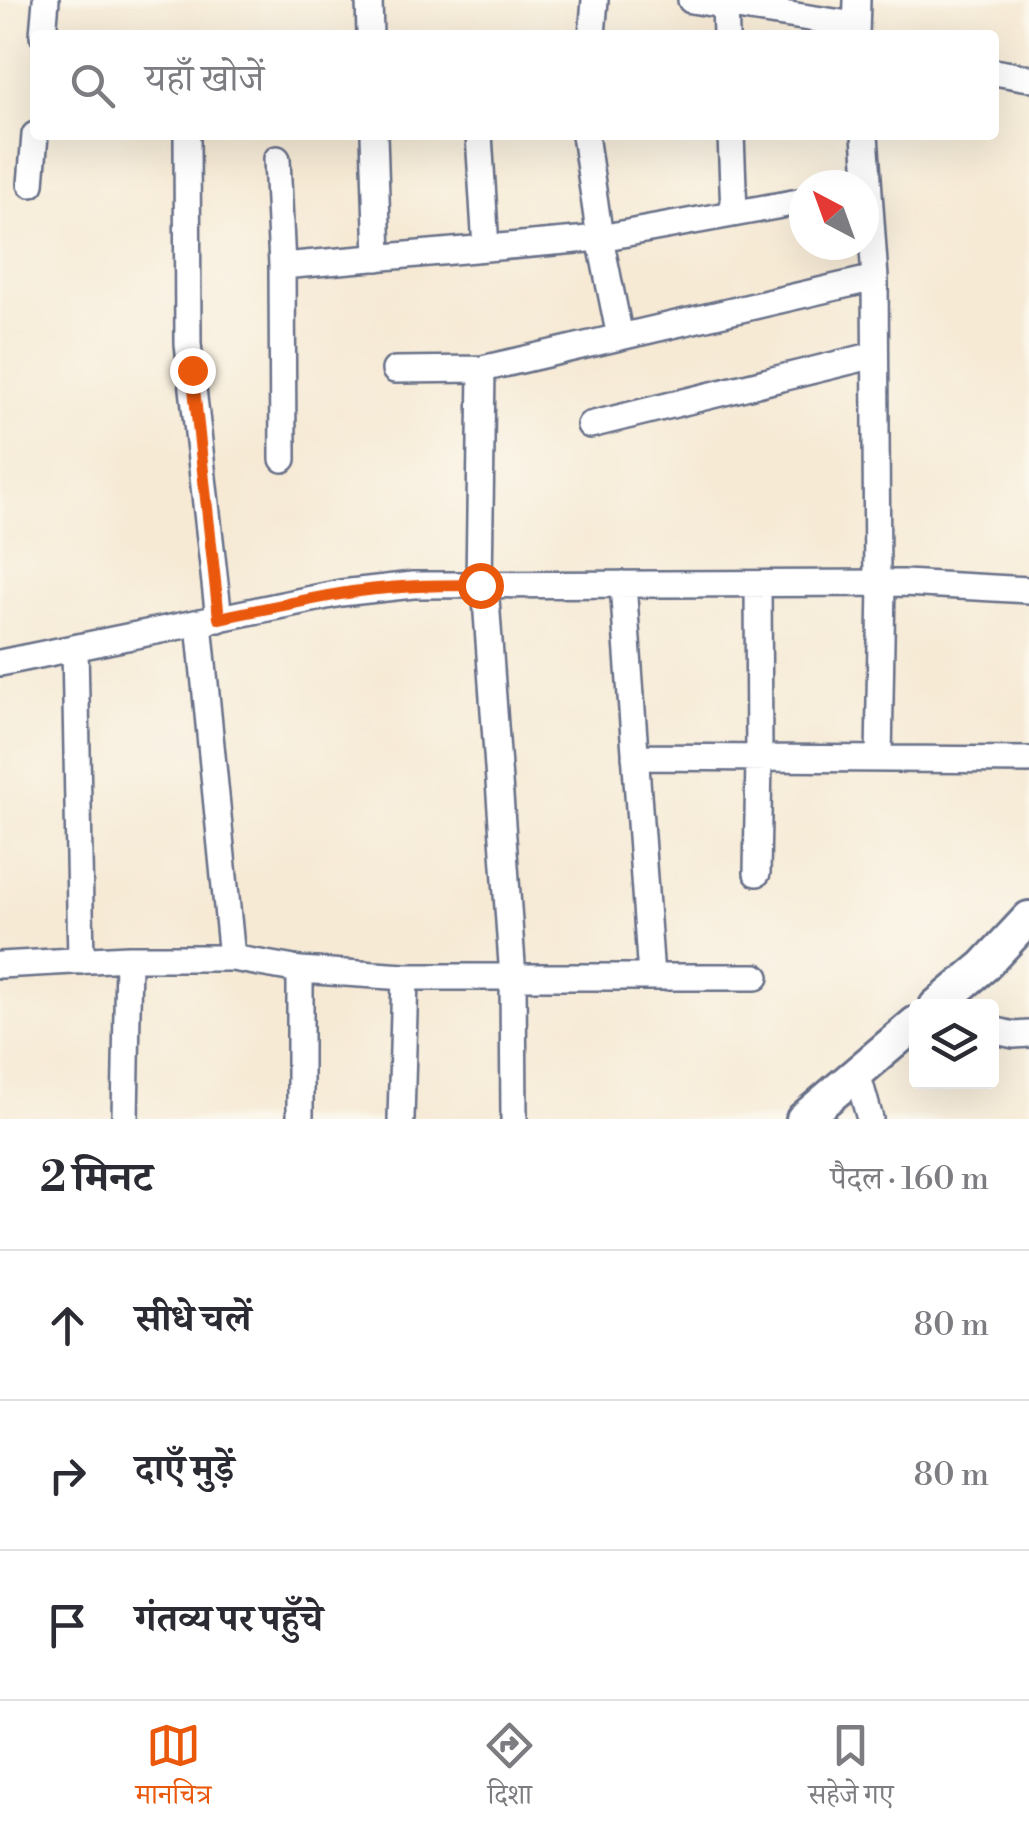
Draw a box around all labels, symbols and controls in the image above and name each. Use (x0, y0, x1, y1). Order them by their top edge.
search box (30, 30, 999, 140)
text: यहाँ खोजें (145, 56, 264, 103)
icon: search (65, 58, 120, 113)
north arrow (789, 170, 879, 260)
route end (170, 348, 216, 394)
route start (458, 563, 504, 609)
map controls (909, 999, 999, 1089)
button: layers (909, 999, 999, 1089)
text: 2 मिनट (40, 1152, 153, 1205)
text: पैदल · 160 m (830, 1159, 989, 1199)
text: सीधे चलें (135, 1296, 251, 1343)
icon: ahead (40, 1298, 95, 1353)
text: 80 m (914, 1305, 989, 1345)
text: दाएँ मुड़ें (135, 1446, 234, 1493)
icon: right (40, 1448, 95, 1503)
text: 80 m (914, 1455, 989, 1495)
text: गंतव्य पर पहुँचे (135, 1596, 323, 1643)
icon: arrive (40, 1598, 95, 1653)
tab: मानचित्र (135, 1718, 211, 1822)
tab: दिशा (482, 1718, 537, 1822)
tab: सहेजे गए (808, 1718, 894, 1822)

